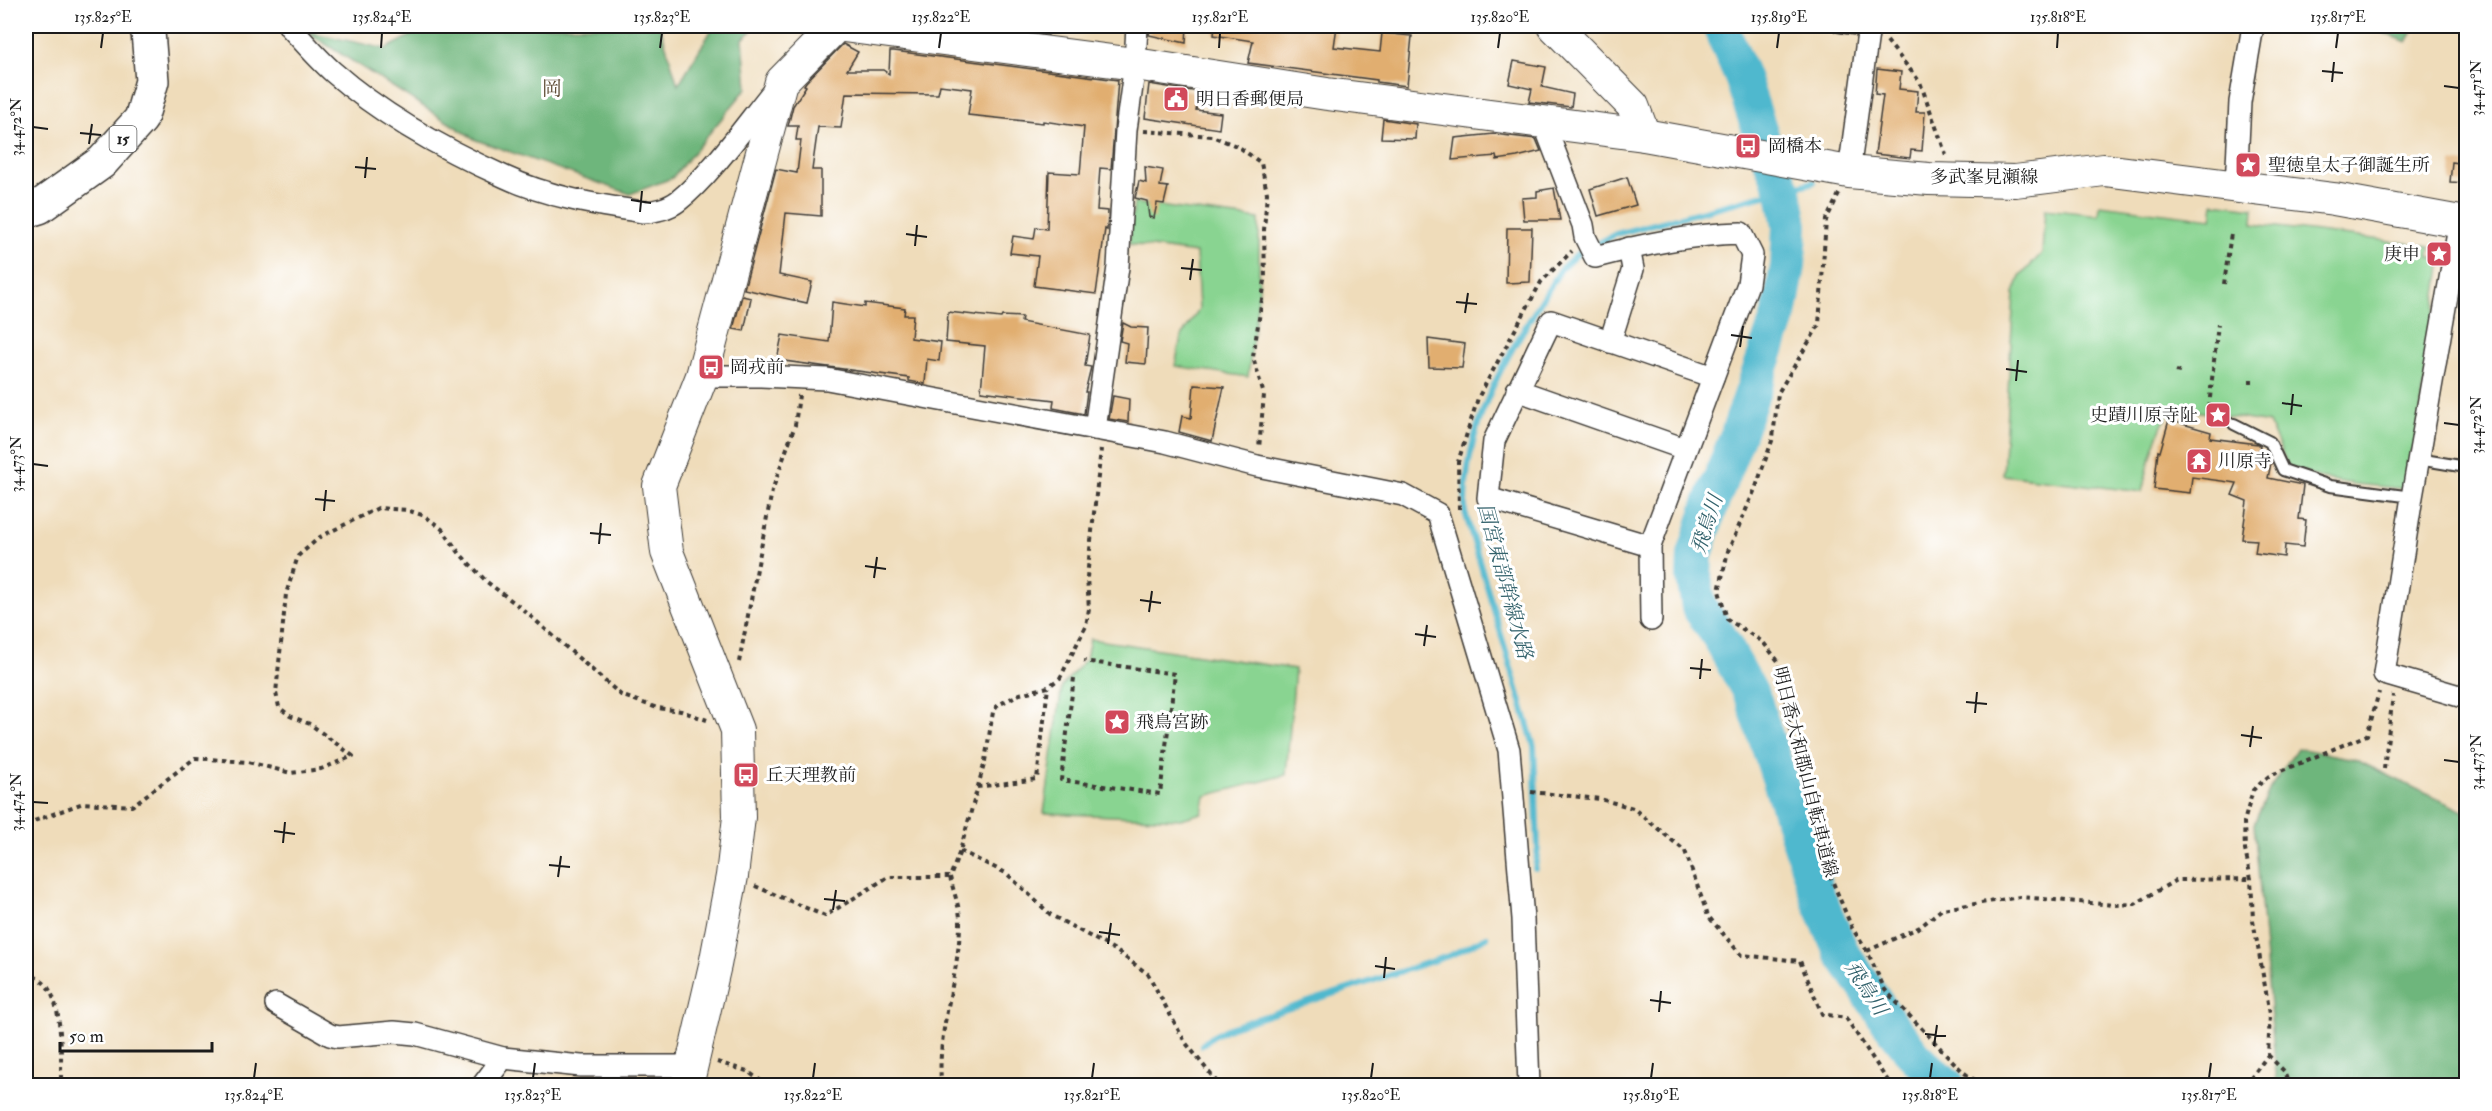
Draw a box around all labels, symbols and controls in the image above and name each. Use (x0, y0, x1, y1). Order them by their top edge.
text: 135.825°E (74, 8, 132, 27)
text: 135.824°E (352, 8, 412, 27)
text: 135.823°E (634, 8, 691, 27)
text: 135.822°E (912, 8, 971, 27)
text: 135.821°E (1192, 8, 1248, 27)
text: 135.820°E (1471, 8, 1530, 27)
text: 135.819°E (1751, 8, 1807, 27)
text: 135.818°E (2030, 8, 2086, 27)
text: 135.817°E (2310, 8, 2366, 27)
text: 34.471°N (2467, 59, 2486, 116)
district label: 岡 (542, 76, 562, 101)
public building icon: 明日香郵便局 (1161, 84, 1191, 114)
place label: 明日香郵便局 (1196, 88, 1304, 111)
text: 34.472°N (7, 97, 26, 156)
road number: 15 (110, 126, 136, 152)
bus stop icon: 岡橋本 (1733, 131, 1763, 161)
place label: 岡橋本 (1768, 135, 1822, 158)
place icon: 聖徳皇太子御誕生所 (2233, 150, 2263, 180)
place label: 聖徳皇太子御誕生所 (2268, 154, 2430, 177)
street label: 多武峯見瀬線 (1930, 166, 2038, 189)
place icon: 庚申 (2424, 239, 2454, 269)
place label: 庚申 (2384, 243, 2420, 266)
bus stop icon: 岡戎前 (696, 352, 726, 382)
place label: 岡戎前 (730, 356, 784, 379)
text: 34.472°N (2467, 395, 2486, 454)
place icon: 史蹟川原寺阯 (2203, 400, 2233, 430)
place label: 史蹟川原寺阯 (2090, 404, 2198, 427)
text: 34.473°N (7, 435, 26, 492)
temple icon: 川原寺 (2184, 446, 2214, 476)
place label: 川原寺 (2218, 450, 2272, 473)
water label: 飛鳥川 (1686, 490, 1729, 556)
water label: 国営東部幹線水路 (1472, 500, 1538, 663)
street label: 明日香大和郡山自転車道線 (1768, 664, 1842, 880)
place icon: 飛鳥宮跡 (1102, 707, 1132, 737)
place label: 飛鳥宮跡 (1136, 711, 1208, 734)
text: 34.473°N (2467, 733, 2486, 790)
bus stop icon: 丘天理教前 (731, 760, 761, 790)
place label: 丘天理教前 (766, 764, 856, 787)
text: 34.474°N (7, 772, 26, 831)
water label: 飛鳥川 (1839, 956, 1894, 1022)
scale bar (60, 1015, 212, 1053)
text: 50 m (69, 1025, 104, 1048)
text: 135.824°E (224, 1086, 284, 1105)
text: 135.823°E (505, 1086, 562, 1105)
text: 135.822°E (784, 1086, 843, 1105)
text: 135.821°E (1064, 1086, 1120, 1105)
text: 135.820°E (1342, 1086, 1401, 1105)
text: 135.819°E (1623, 1086, 1679, 1105)
text: 135.818°E (1902, 1086, 1958, 1105)
text: 135.817°E (2181, 1086, 2237, 1105)

